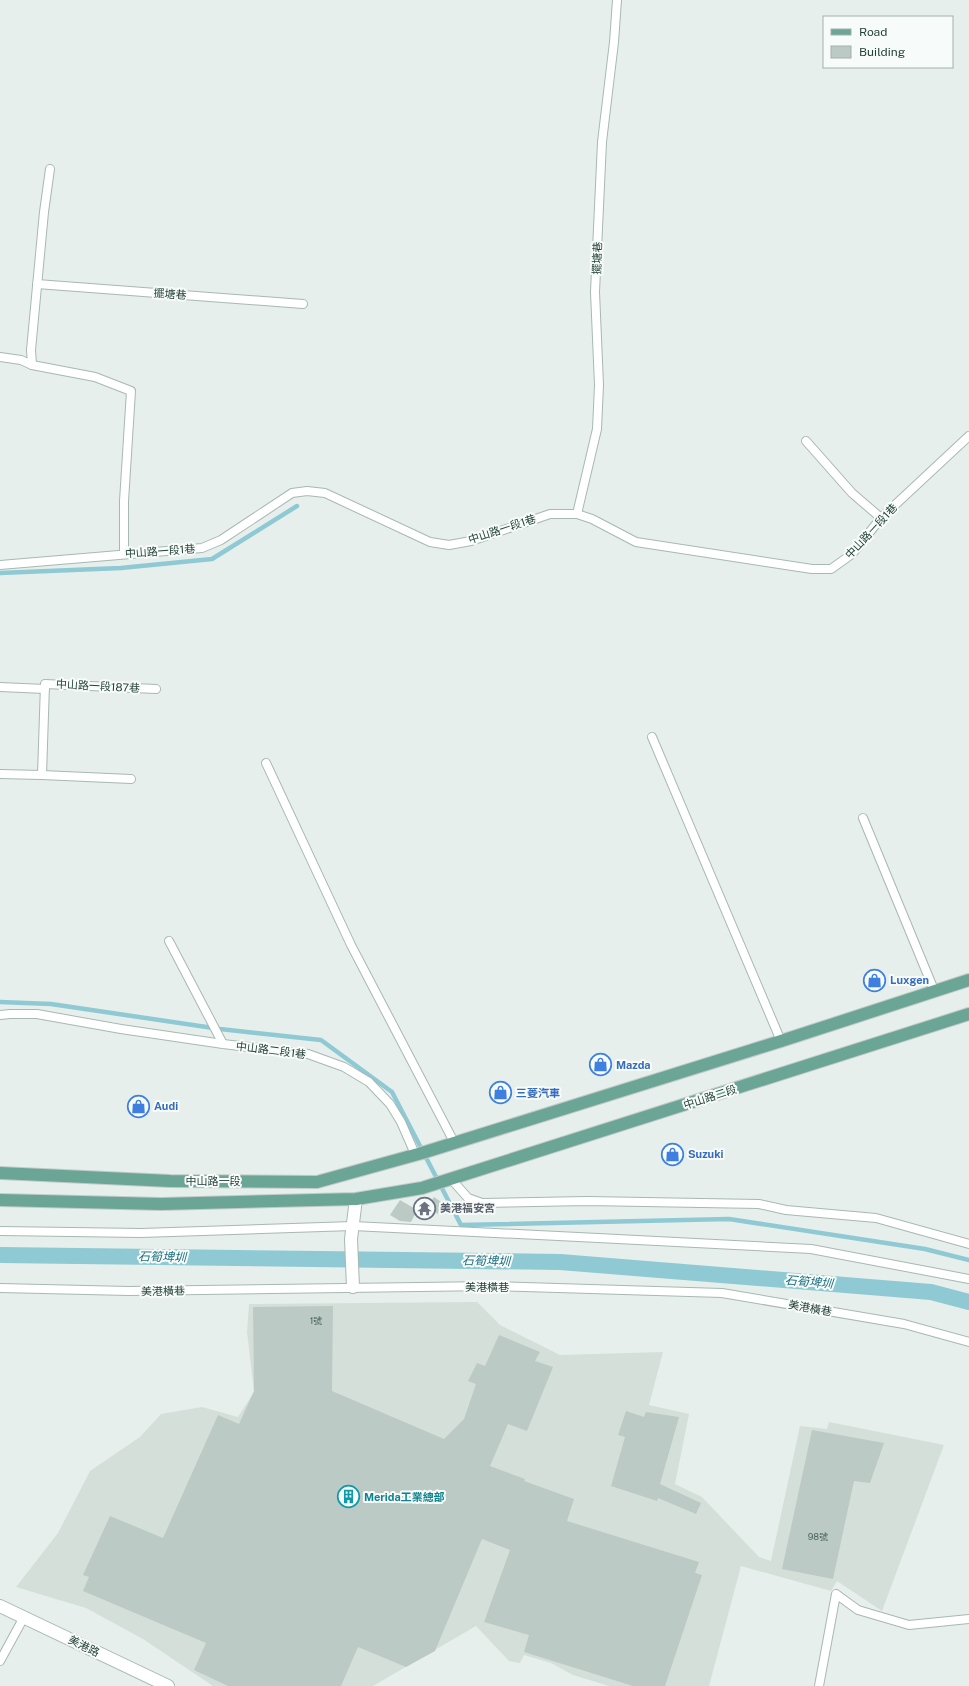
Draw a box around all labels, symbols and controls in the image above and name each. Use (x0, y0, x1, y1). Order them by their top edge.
legend (823, 16, 953, 68)
text: Road (859, 25, 887, 39)
text: Building (859, 45, 905, 59)
street label: 擺塘巷 (590, 241, 604, 275)
street label: 擺塘巷 (153, 287, 187, 301)
street label: 中山路一段1巷 (843, 501, 899, 561)
street label: 中山路一段1巷 (467, 512, 537, 546)
street label: 中山路一段1巷 (124, 543, 196, 559)
street label: 中山路一段187巷 (56, 678, 140, 694)
shop icon: Luxgen (861, 967, 887, 993)
place label: Luxgen (890, 974, 929, 986)
street label: 中山路二段1巷 (235, 1040, 307, 1060)
shop icon: Mazda (588, 1052, 614, 1078)
place label: Mazda (616, 1059, 651, 1071)
shop icon: 三菱汽車 (488, 1080, 514, 1106)
street label: 中山路二段 (682, 1083, 738, 1111)
place label: 三菱汽車 (516, 1087, 560, 1099)
shop icon: Audi (125, 1093, 151, 1119)
place label: Audi (154, 1100, 178, 1112)
shop icon: Suzuki (660, 1141, 686, 1167)
place label: Suzuki (688, 1148, 724, 1160)
street label: 中山路一段 (186, 1175, 241, 1187)
temple icon: 美港福安宮 (412, 1195, 438, 1221)
place label: 美港福安宮 (440, 1202, 495, 1214)
water label: 石筍埤圳 (138, 1250, 188, 1264)
water label: 石筍埤圳 (462, 1254, 512, 1268)
water label: 石筍埤圳 (784, 1273, 836, 1291)
street label: 美港橫巷 (465, 1281, 509, 1293)
street label: 美港橫巷 (141, 1285, 185, 1297)
street label: 美港橫巷 (787, 1298, 833, 1318)
house number: 1號 (310, 1315, 322, 1326)
building icon: Merida工業總部 (336, 1484, 362, 1510)
place label: Merida工業總部 (364, 1491, 445, 1503)
house number: 98號 (808, 1531, 828, 1542)
street label: 美港路 (67, 1633, 101, 1659)

